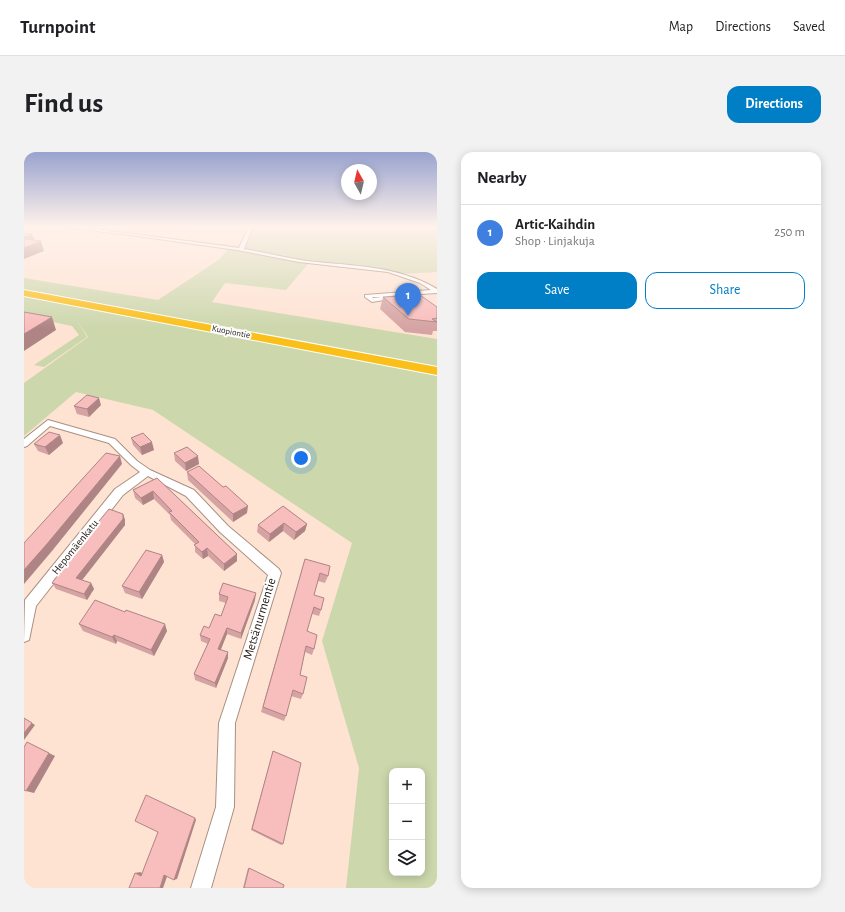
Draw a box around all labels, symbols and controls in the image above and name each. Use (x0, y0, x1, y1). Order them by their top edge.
text: Turnpoint (20, 18, 95, 37)
text: Map (669, 20, 693, 34)
text: Directions (715, 20, 771, 34)
text: Saved (793, 20, 825, 34)
button: Directions (727, 86, 821, 123)
text: Find us (24, 90, 103, 118)
north arrow (341, 164, 377, 200)
text: Nearby (477, 169, 527, 186)
text: Artic-Kaihdin (515, 217, 595, 232)
text: 1 (488, 226, 492, 239)
text: 250 m (774, 226, 805, 239)
text: Shop · Linjakuja (515, 235, 595, 248)
button: Save (477, 272, 637, 309)
button: Share (645, 272, 805, 309)
pin: 1 (395, 283, 421, 316)
street label: Kuopiontie (211, 324, 251, 340)
your location (291, 448, 311, 468)
street label: Hepomäenkatu (50, 517, 101, 576)
street label: Metsänurmentie (241, 577, 279, 661)
map controls (389, 768, 425, 876)
button: + (389, 768, 425, 804)
button: − (389, 804, 425, 840)
button: layers (389, 840, 425, 876)

